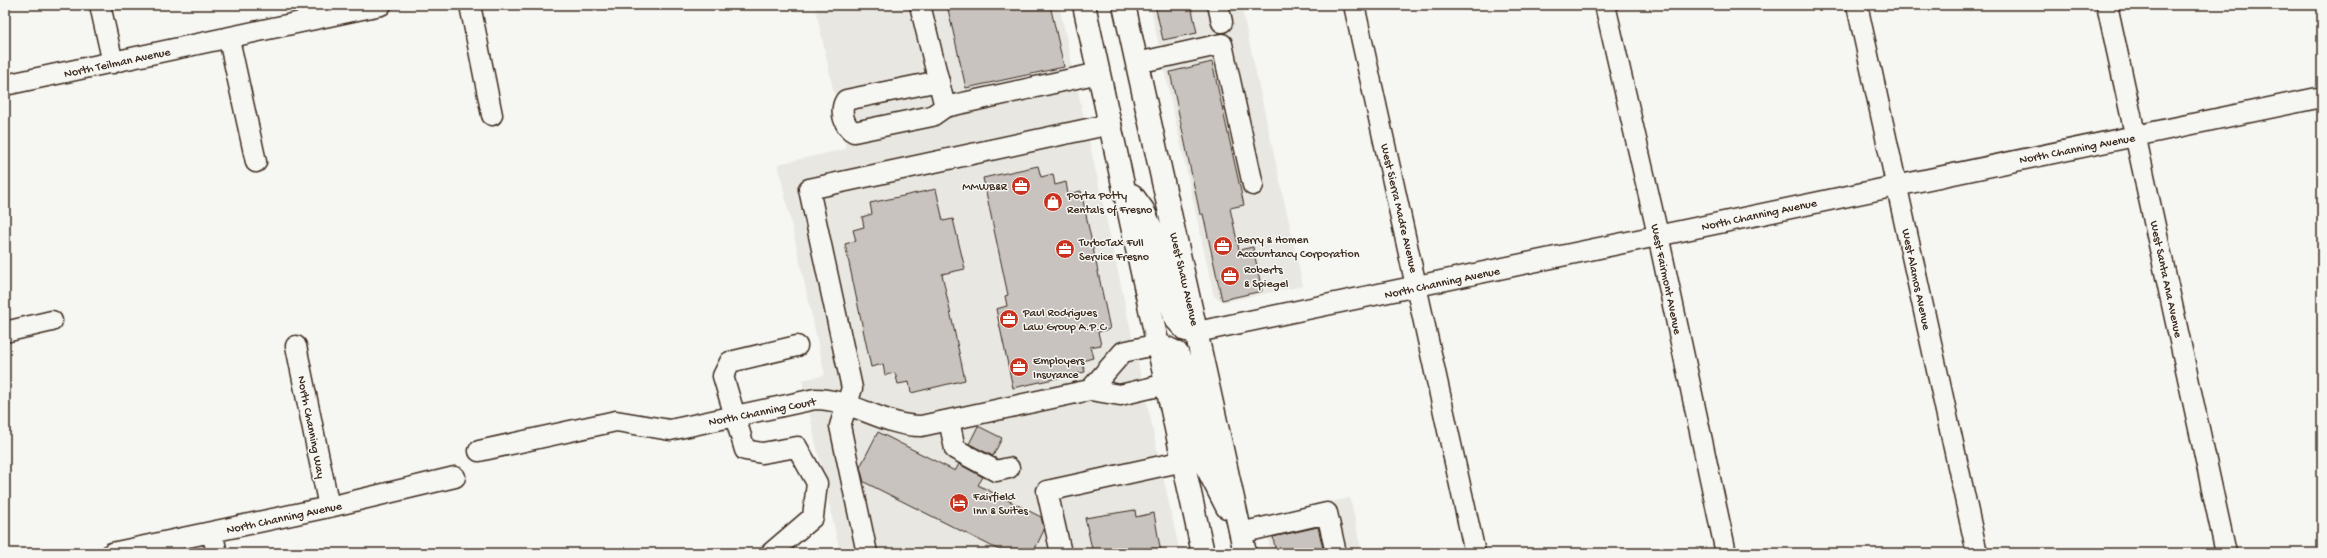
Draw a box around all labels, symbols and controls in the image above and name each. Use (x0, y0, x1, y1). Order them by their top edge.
street label: North Teilman Avenue (63, 46, 173, 82)
street label: North Channing Avenue (2018, 132, 2137, 168)
street label: West Sierra Madre Avenue (1376, 142, 1420, 275)
office icon: MMWB&R (1010, 175, 1032, 197)
place label: MMWB&R (962, 181, 1008, 195)
place label: Porta Potty Rentals of Fresno (1066, 190, 1152, 218)
shop icon: Porta Potty Rentals of Fresno (1042, 191, 1064, 213)
street label: North Channing Avenue (1700, 197, 1819, 235)
street label: West Santa Ana Avenue (2146, 220, 2184, 340)
street label: West Fairmont Avenue (1647, 223, 1684, 337)
street label: West Alamos Avenue (1897, 228, 1933, 332)
street label: West Shaw Avenue (1165, 231, 1201, 328)
place label: Berry & Homen Accountancy Corporation (1236, 234, 1360, 262)
office icon: Berry & Homen Accountancy Corporation (1212, 235, 1234, 257)
place label: TurboTax Full Service Fresno (1078, 237, 1149, 265)
office icon: TurboTax Full Service Fresno (1054, 238, 1076, 260)
place label: Roberts & Spiegel (1244, 264, 1289, 292)
office icon: Roberts & Spiegel (1219, 265, 1241, 287)
street label: North Channing Avenue (1383, 265, 1502, 303)
place label: Paul Rodrigues Law Group A.P.C (1022, 307, 1108, 335)
office icon: Paul Rodrigues Law Group A.P.C (998, 308, 1020, 330)
place label: Employers Insurance (1033, 355, 1085, 383)
office icon: Employers Insurance (1008, 356, 1030, 378)
street label: North Channing Way (293, 375, 327, 480)
street label: North Channing Court (708, 395, 818, 430)
place label: Fairfield Inn & Suites (972, 491, 1028, 519)
hotel icon: Fairfield Inn & Suites (948, 492, 970, 514)
street label: North Channing Avenue (225, 500, 344, 538)

